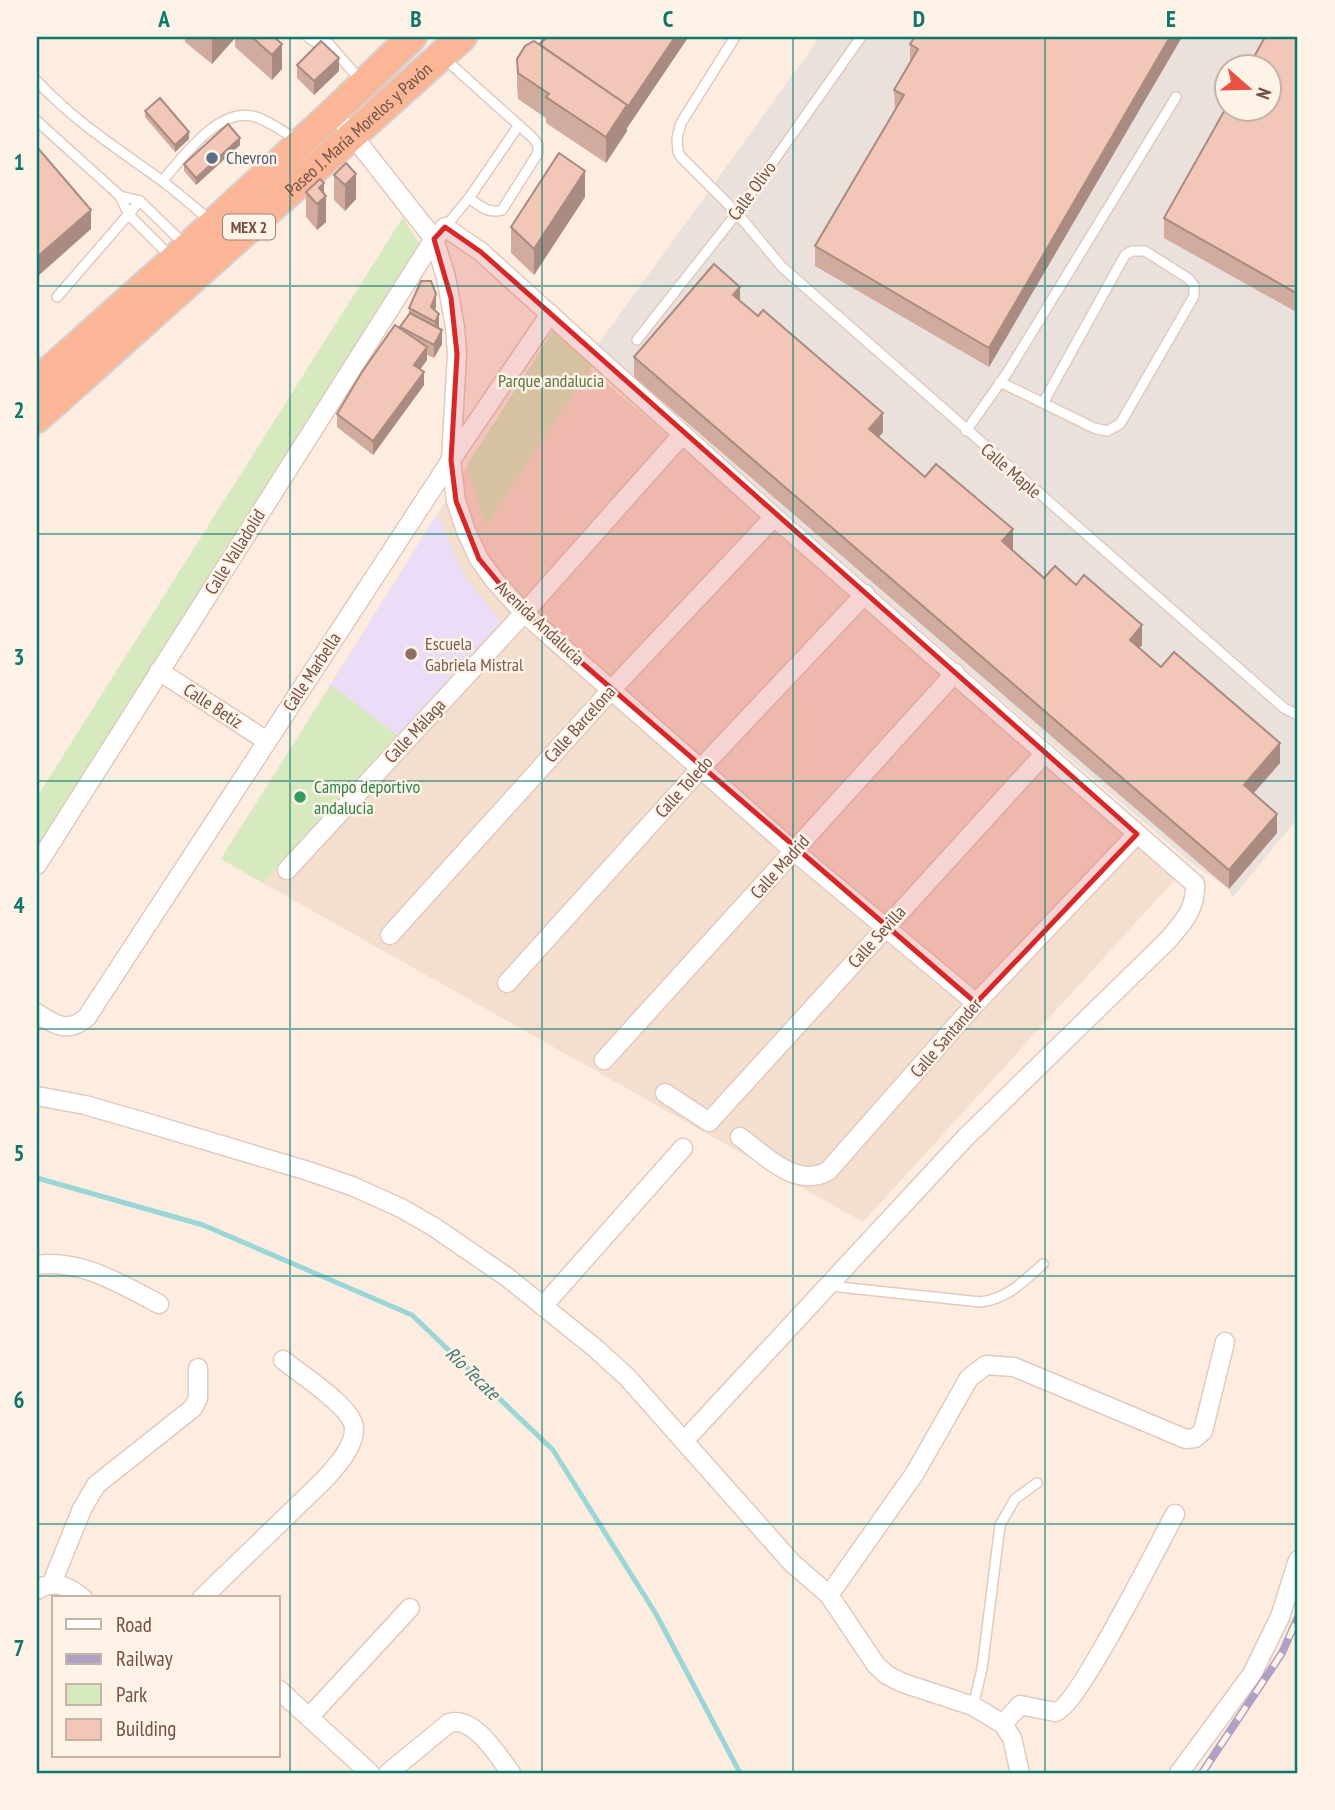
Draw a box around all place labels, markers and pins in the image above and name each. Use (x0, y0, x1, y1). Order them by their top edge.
place label: Chevron (226, 146, 277, 169)
marker: Chevron (204, 150, 220, 166)
place label: Escuela Gabriela Mistral (425, 632, 524, 676)
marker: Escuela Gabriela Mistral (403, 646, 419, 662)
place label: Campo deportivo andalucia (314, 775, 420, 819)
marker: Campo deportivo andalucia (292, 789, 308, 805)

